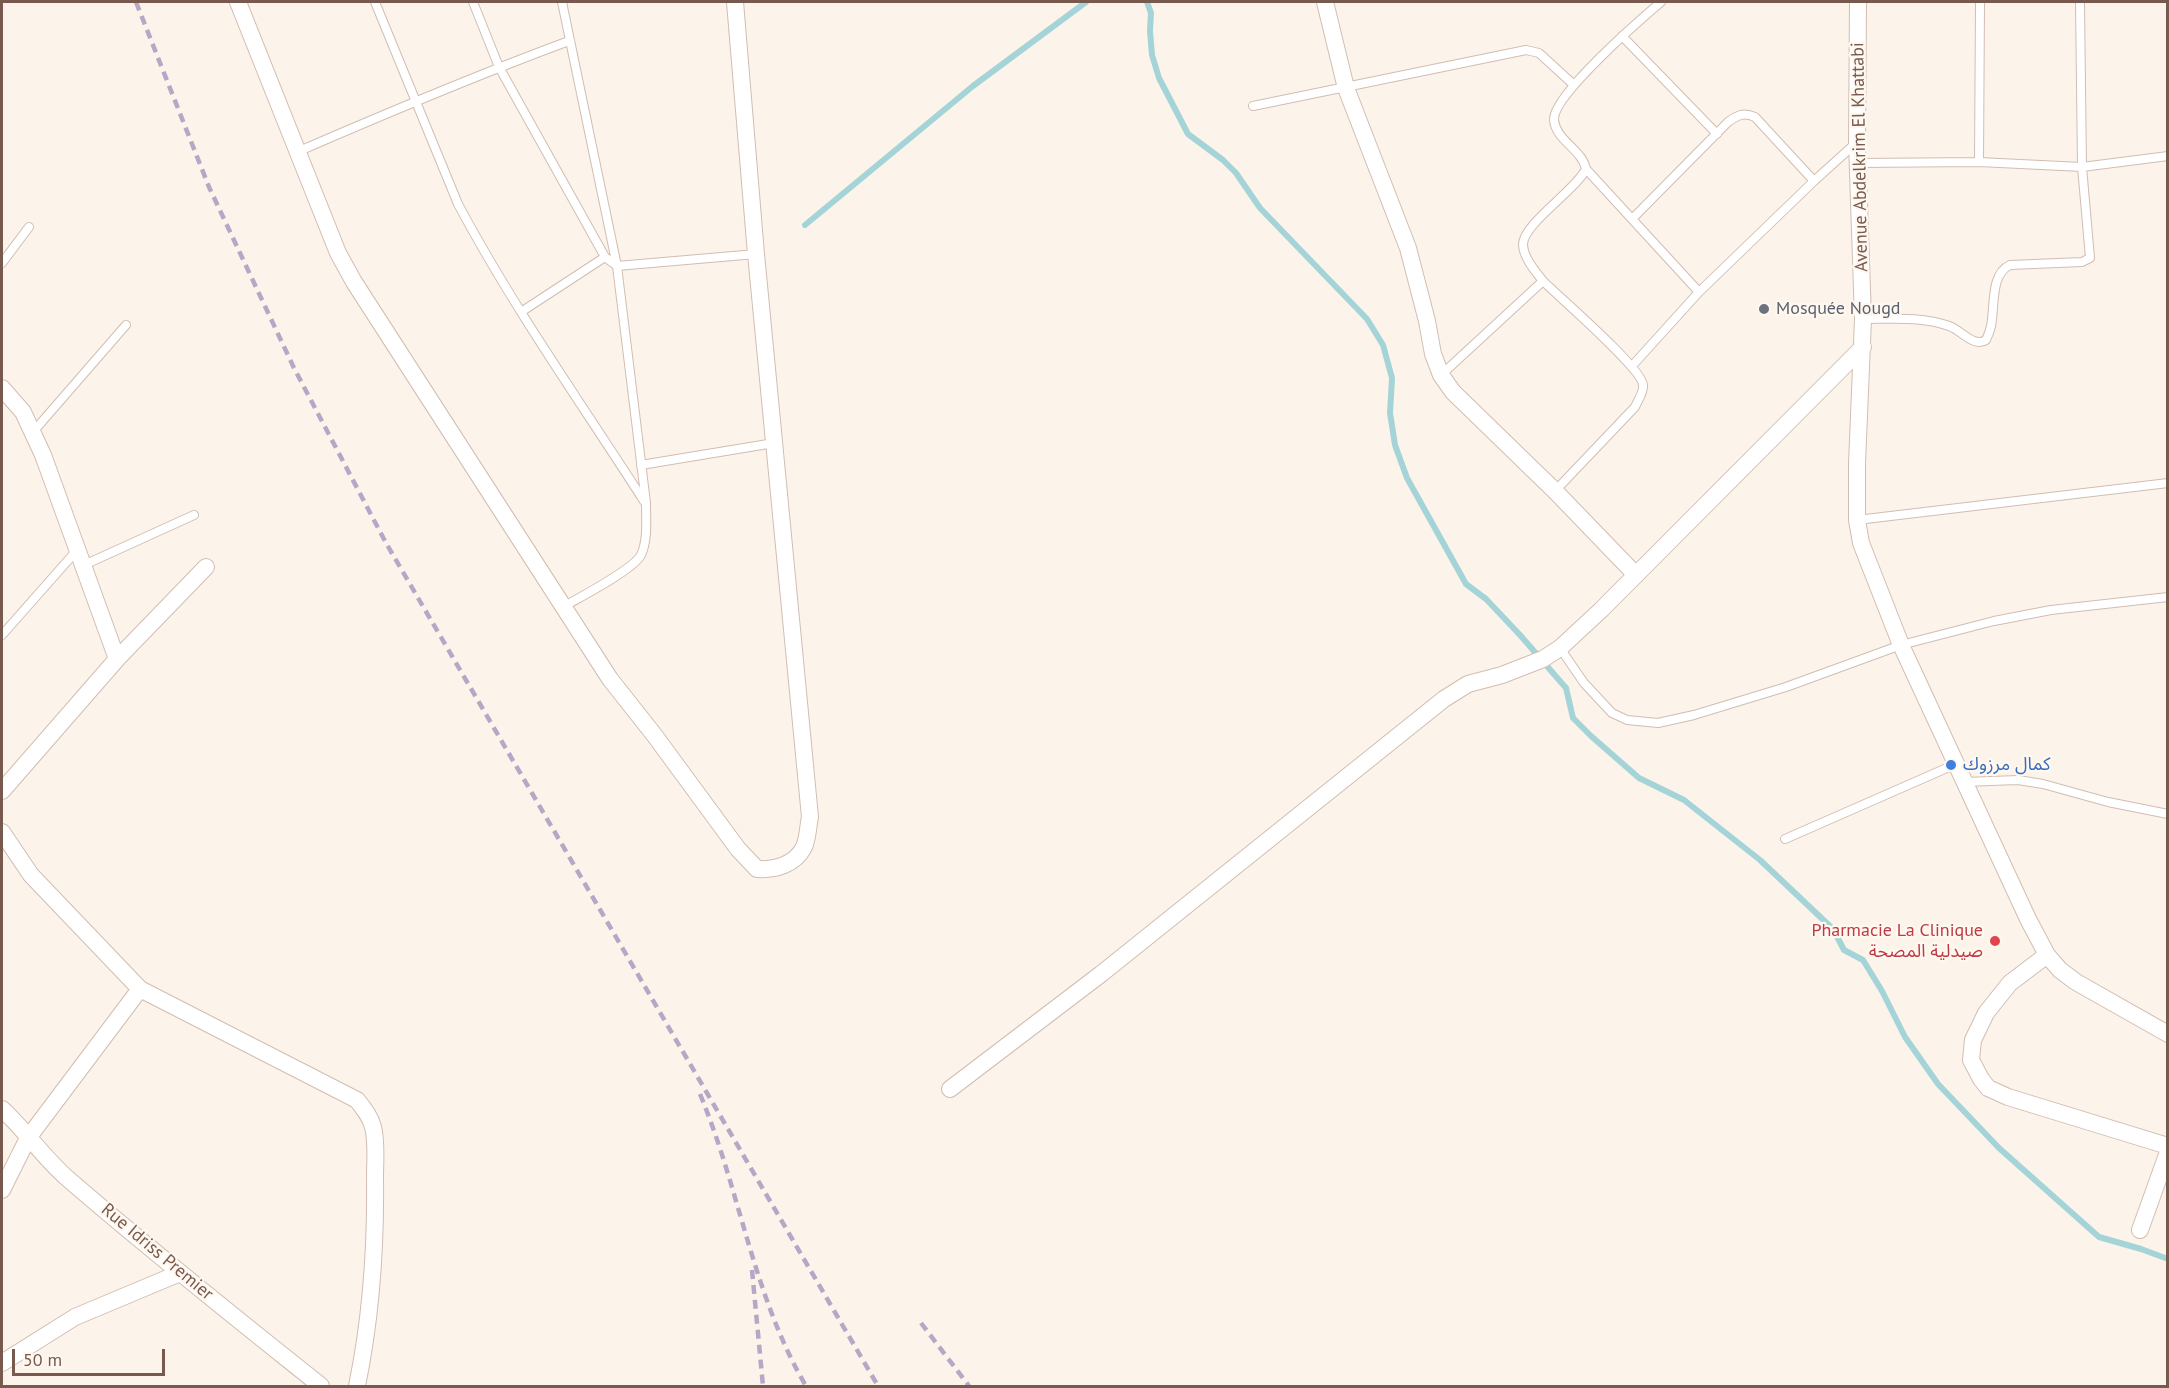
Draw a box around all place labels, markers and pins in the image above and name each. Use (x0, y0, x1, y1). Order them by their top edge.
place label: Mosquée Nougd (1776, 298, 1901, 320)
marker: Mosquée Nougd (1757, 302, 1771, 316)
place label: كمال مرزوك (1963, 754, 2050, 776)
marker: كمال مرزوك (1944, 758, 1958, 772)
place label: Pharmacie La Clinique صيدلية المصحة (1811, 920, 1983, 962)
marker: Pharmacie La Clinique صيدلية المصحة (1988, 934, 2002, 948)

